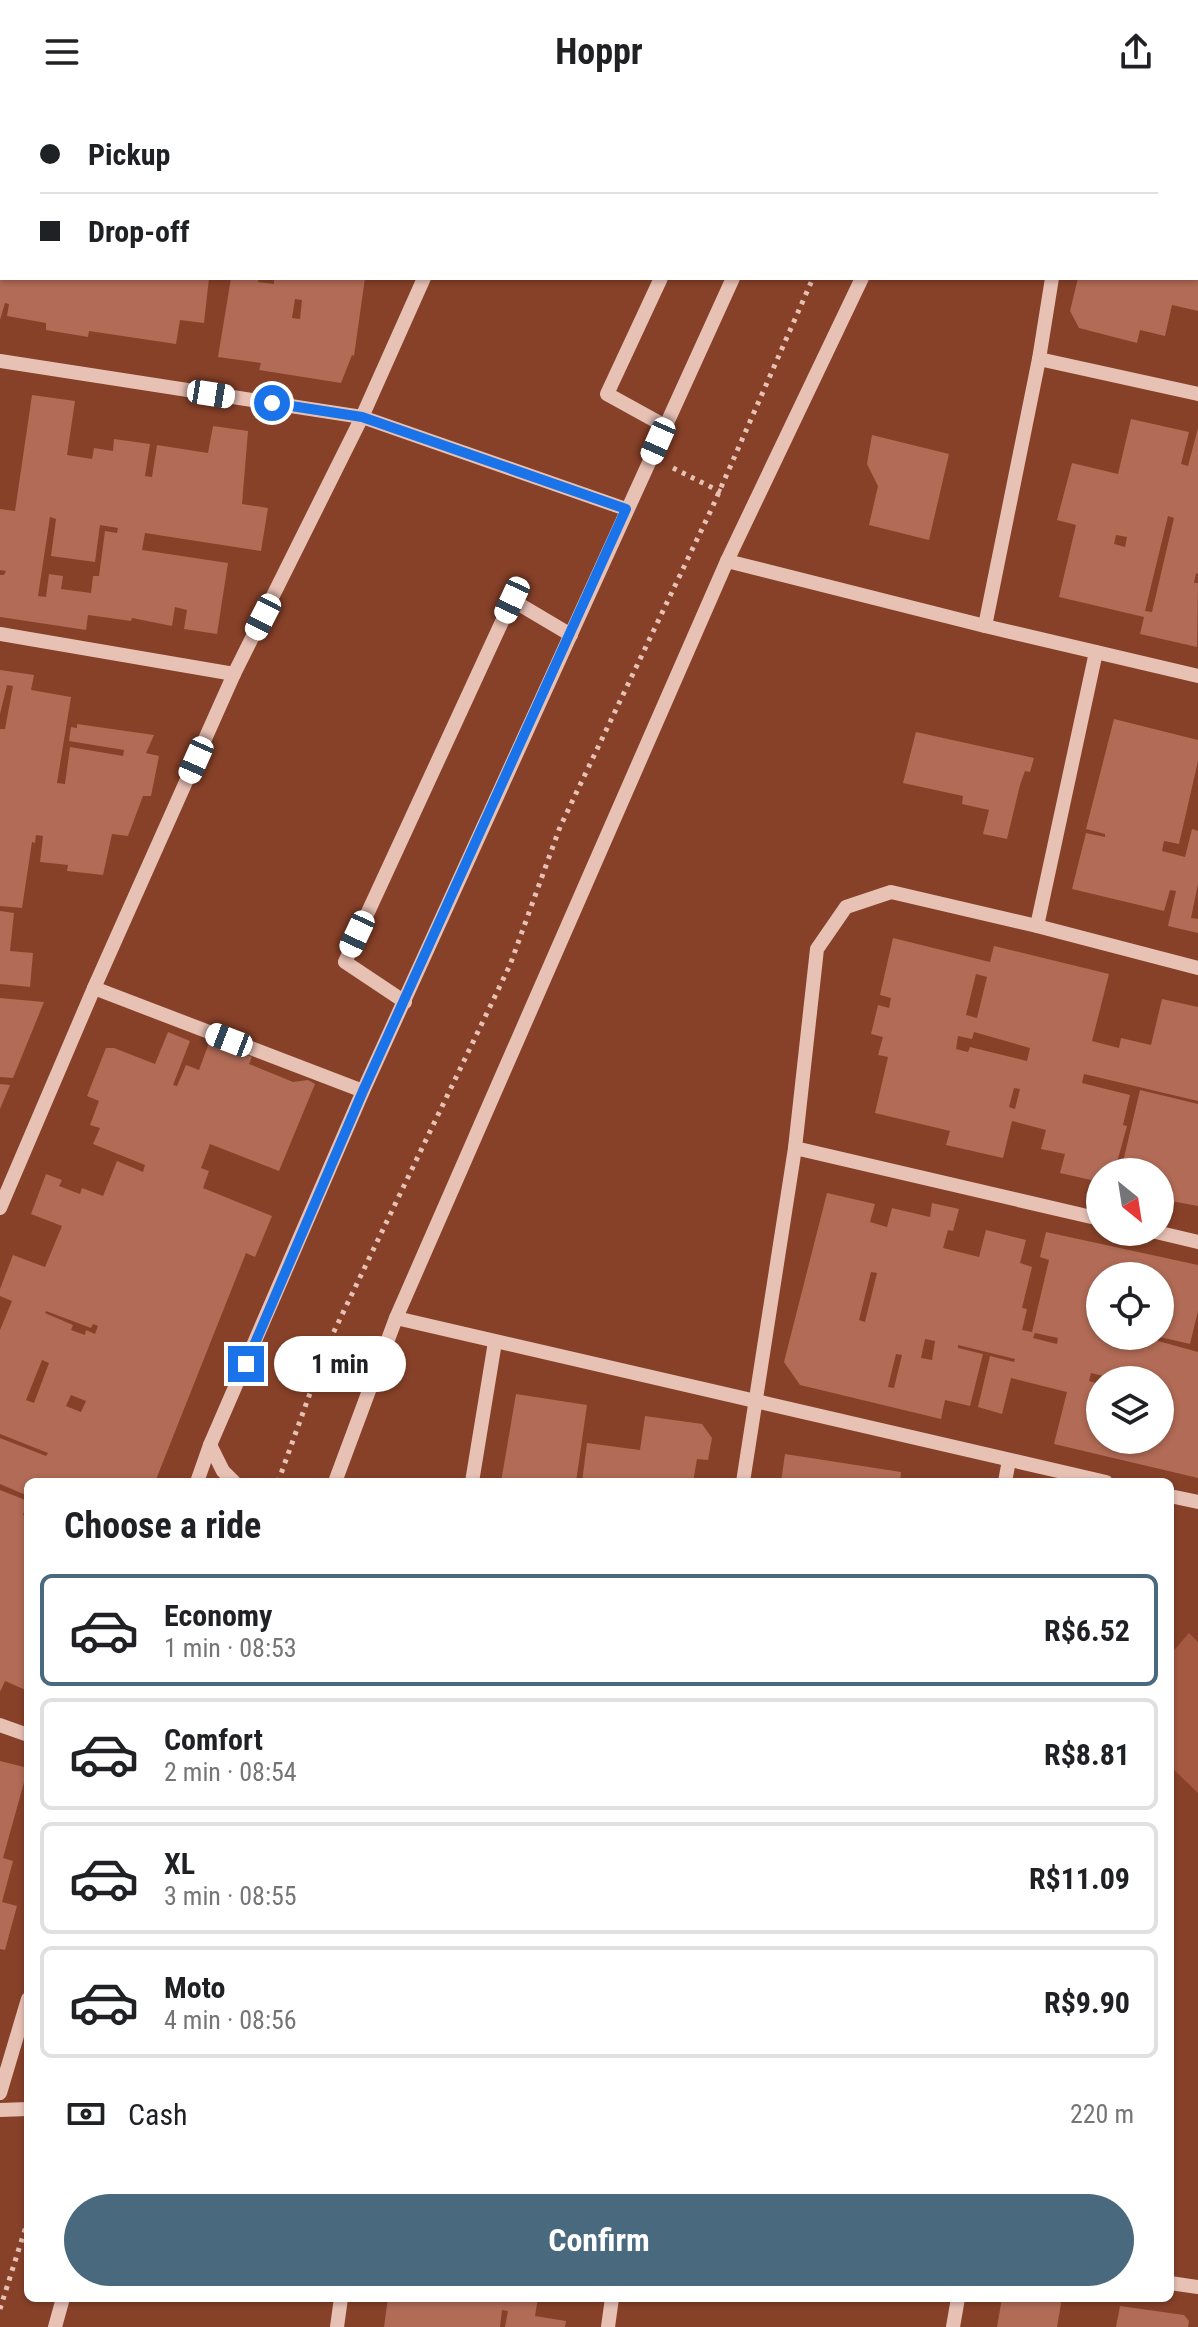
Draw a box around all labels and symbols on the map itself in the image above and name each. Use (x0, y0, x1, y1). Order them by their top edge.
car (185, 378, 237, 410)
route start (254, 385, 290, 421)
car (637, 414, 679, 468)
car (491, 573, 533, 627)
car (241, 590, 285, 644)
car (175, 733, 217, 787)
car (336, 907, 378, 961)
car (202, 1020, 256, 1060)
north arrow (1086, 1158, 1174, 1246)
callout: 1 min (274, 1336, 406, 1392)
route end (228, 1346, 264, 1382)

